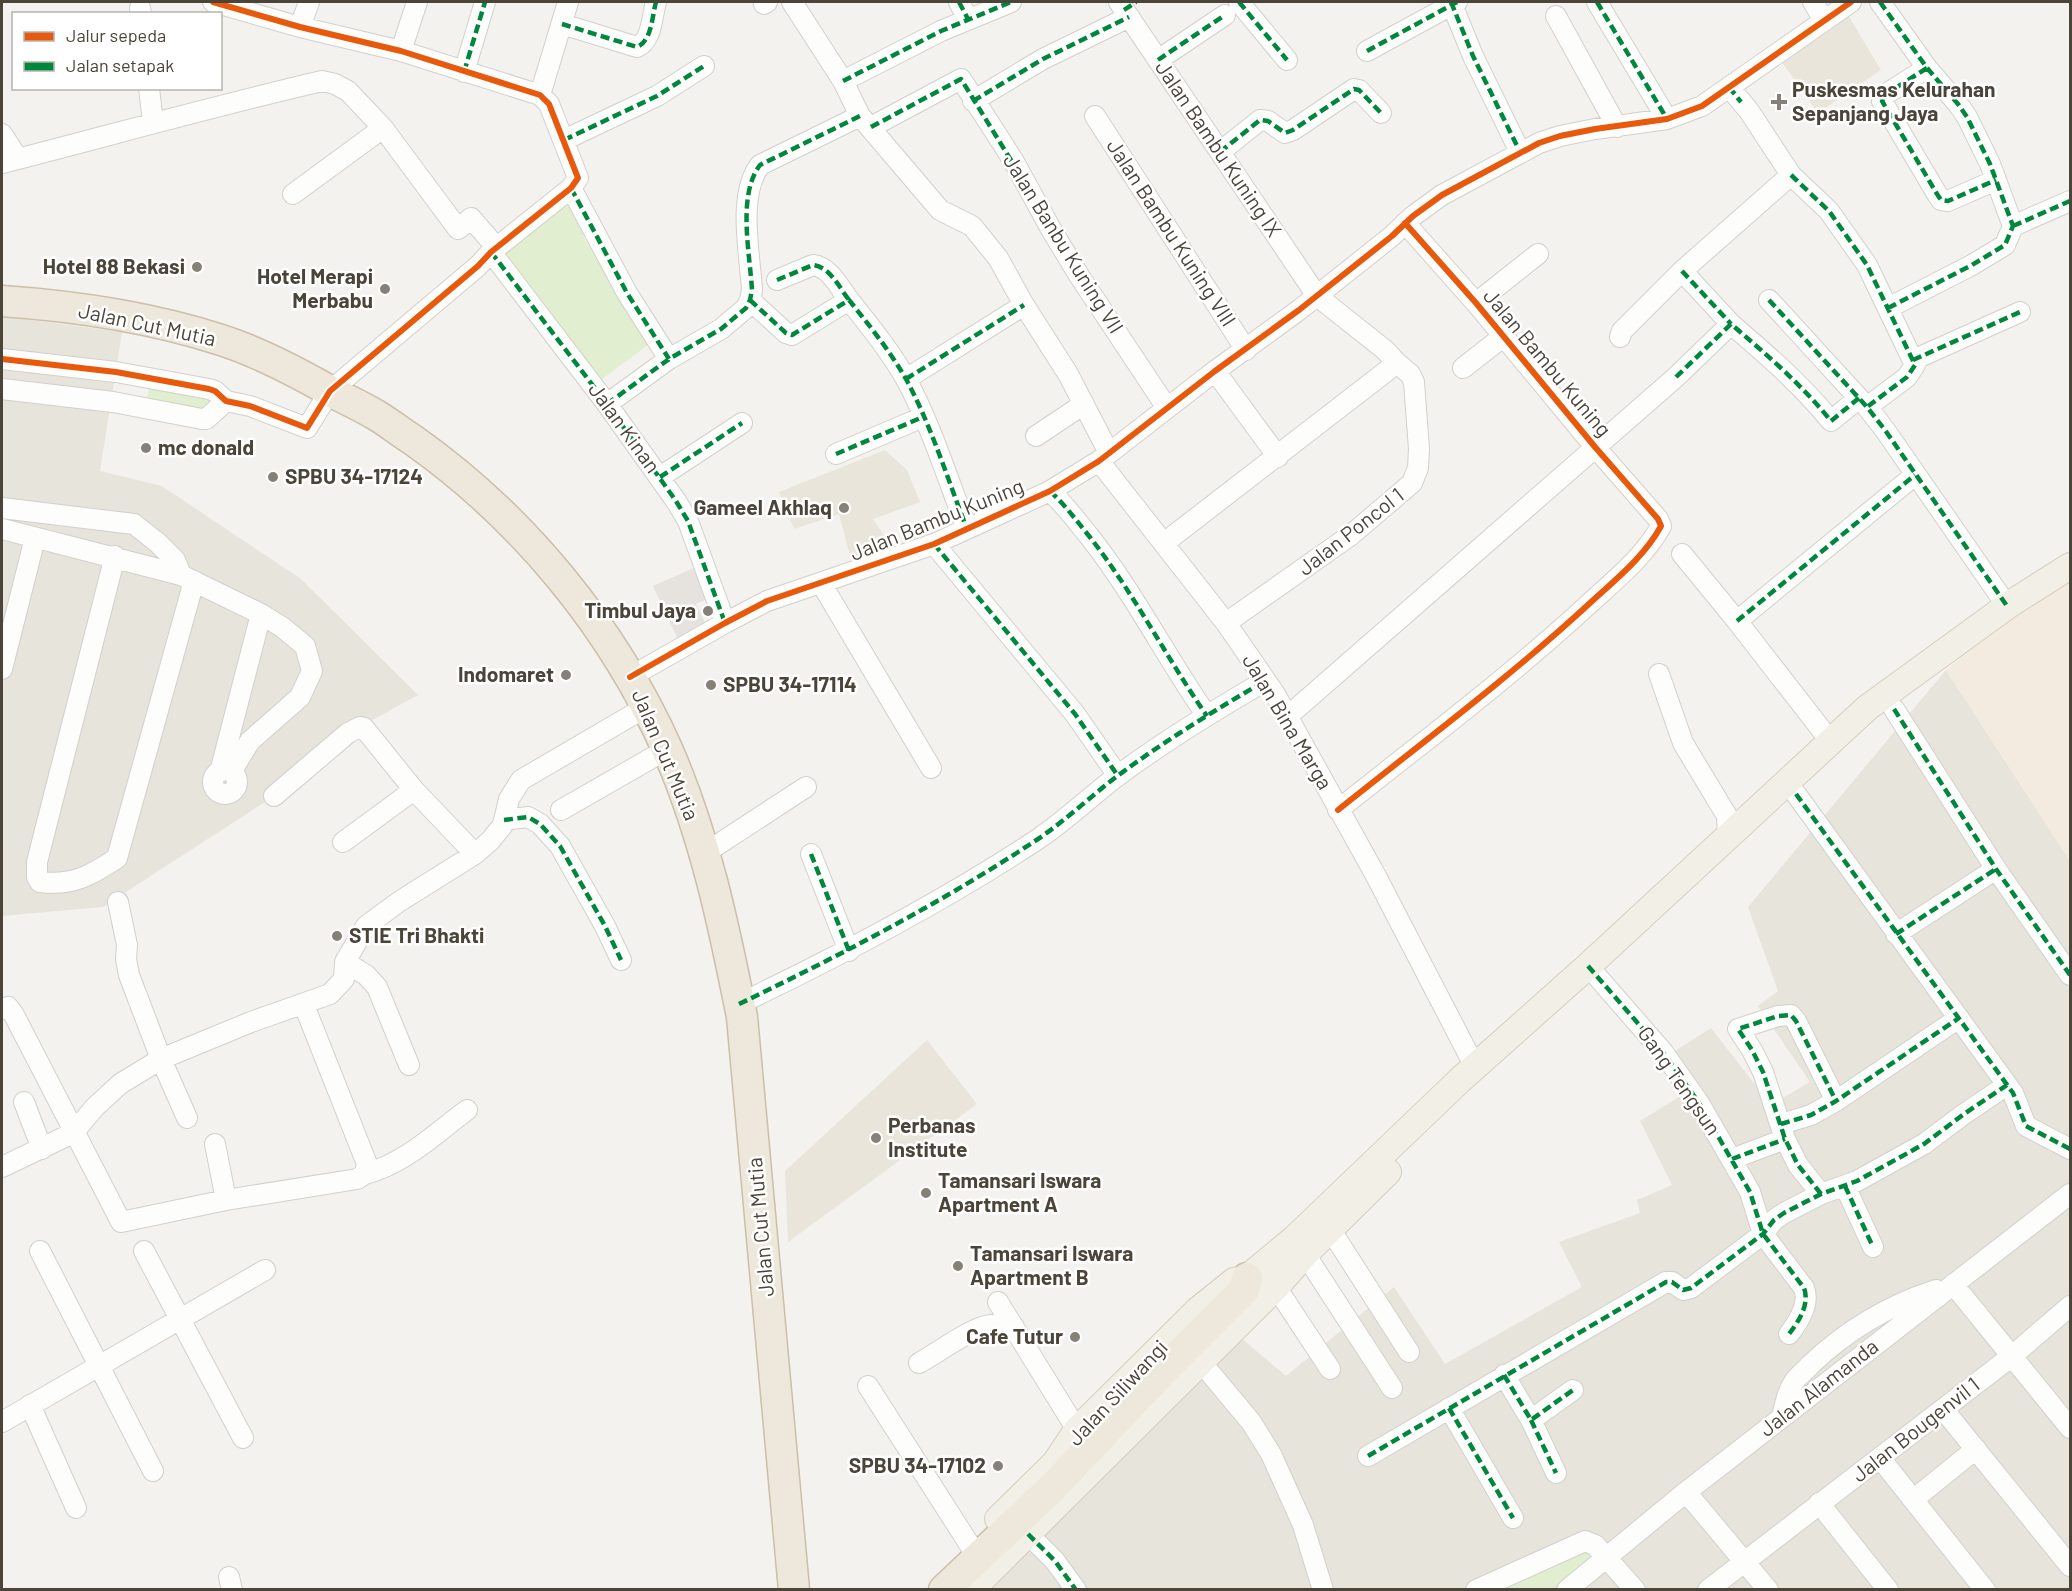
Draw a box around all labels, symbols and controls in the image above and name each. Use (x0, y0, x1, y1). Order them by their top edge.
legend (12, 12, 222, 90)
text: Jalur sepeda (66, 24, 166, 46)
text: Jalan setapak (66, 54, 174, 76)
street label: Jalan Bambu Kuning IX (1151, 55, 1288, 241)
place label: Puskesmas Kelurahan Sepanjang Jaya (1792, 76, 1995, 125)
marker: Puskesmas Kelurahan Sepanjang Jaya (1770, 93, 1788, 111)
street label: Jalan Bambu Kuning VIII (1102, 134, 1242, 330)
street label: Jalan Banbu Kuning VII (999, 149, 1130, 337)
place label: Hotel 88 Bekasi (43, 253, 185, 278)
marker: Hotel 88 Bekasi (190, 260, 204, 274)
place label: Hotel Merapi Merbabu (257, 263, 373, 312)
marker: Hotel Merapi Merbabu (378, 282, 392, 296)
street label: Jalan Bambu Kuning (1479, 283, 1617, 441)
street label: Jalan Cut Mutia (76, 297, 218, 350)
street label: Jalan Kinan (584, 377, 666, 477)
place label: mc donald (158, 434, 254, 459)
marker: mc donald (139, 441, 153, 455)
place label: SPBU 34-17124 (285, 463, 423, 488)
marker: SPBU 34-17124 (266, 470, 280, 484)
street label: Jalan Bambu Kuning (846, 472, 1027, 565)
street label: Jalan Poncol 1 (1292, 482, 1408, 580)
place label: Gameel Akhlaq (693, 494, 832, 519)
marker: Gameel Akhlaq (837, 501, 851, 515)
place label: Timbul Jaya (584, 597, 696, 622)
marker: Timbul Jaya (701, 604, 715, 618)
street label: Jalan Bina Marga (1238, 649, 1339, 794)
place label: Indomaret (458, 661, 554, 686)
marker: Indomaret (559, 668, 573, 682)
place label: SPBU 34-17114 (723, 671, 857, 696)
marker: SPBU 34-17114 (704, 678, 718, 692)
street label: Jalan Cut Mutia (628, 685, 705, 824)
place label: STIE Tri Bhakti (349, 922, 484, 947)
marker: STIE Tri Bhakti (330, 929, 344, 943)
street label: Gang Tengsun (1634, 1021, 1727, 1139)
place label: Perbanas Institute (888, 1112, 976, 1161)
marker: Perbanas Institute (869, 1131, 883, 1145)
street label: Jalan Cut Mutia (741, 1156, 778, 1298)
place label: Tamansari Iswara Apartment A (938, 1167, 1101, 1216)
marker: Tamansari Iswara Apartment A (919, 1186, 933, 1200)
place label: Tamansari Iswara Apartment B (970, 1240, 1133, 1289)
marker: Tamansari Iswara Apartment B (951, 1259, 965, 1273)
place label: Cafe Tutur (966, 1323, 1063, 1348)
marker: Cafe Tutur (1068, 1330, 1082, 1344)
street label: Jalan Alamanda (1754, 1333, 1882, 1441)
street label: Jalan Siliwangi (1062, 1334, 1172, 1450)
street label: Jalan Bougenvil 1 (1846, 1371, 1984, 1486)
place label: SPBU 34-17102 (849, 1452, 986, 1477)
marker: SPBU 34-17102 (991, 1459, 1005, 1473)

